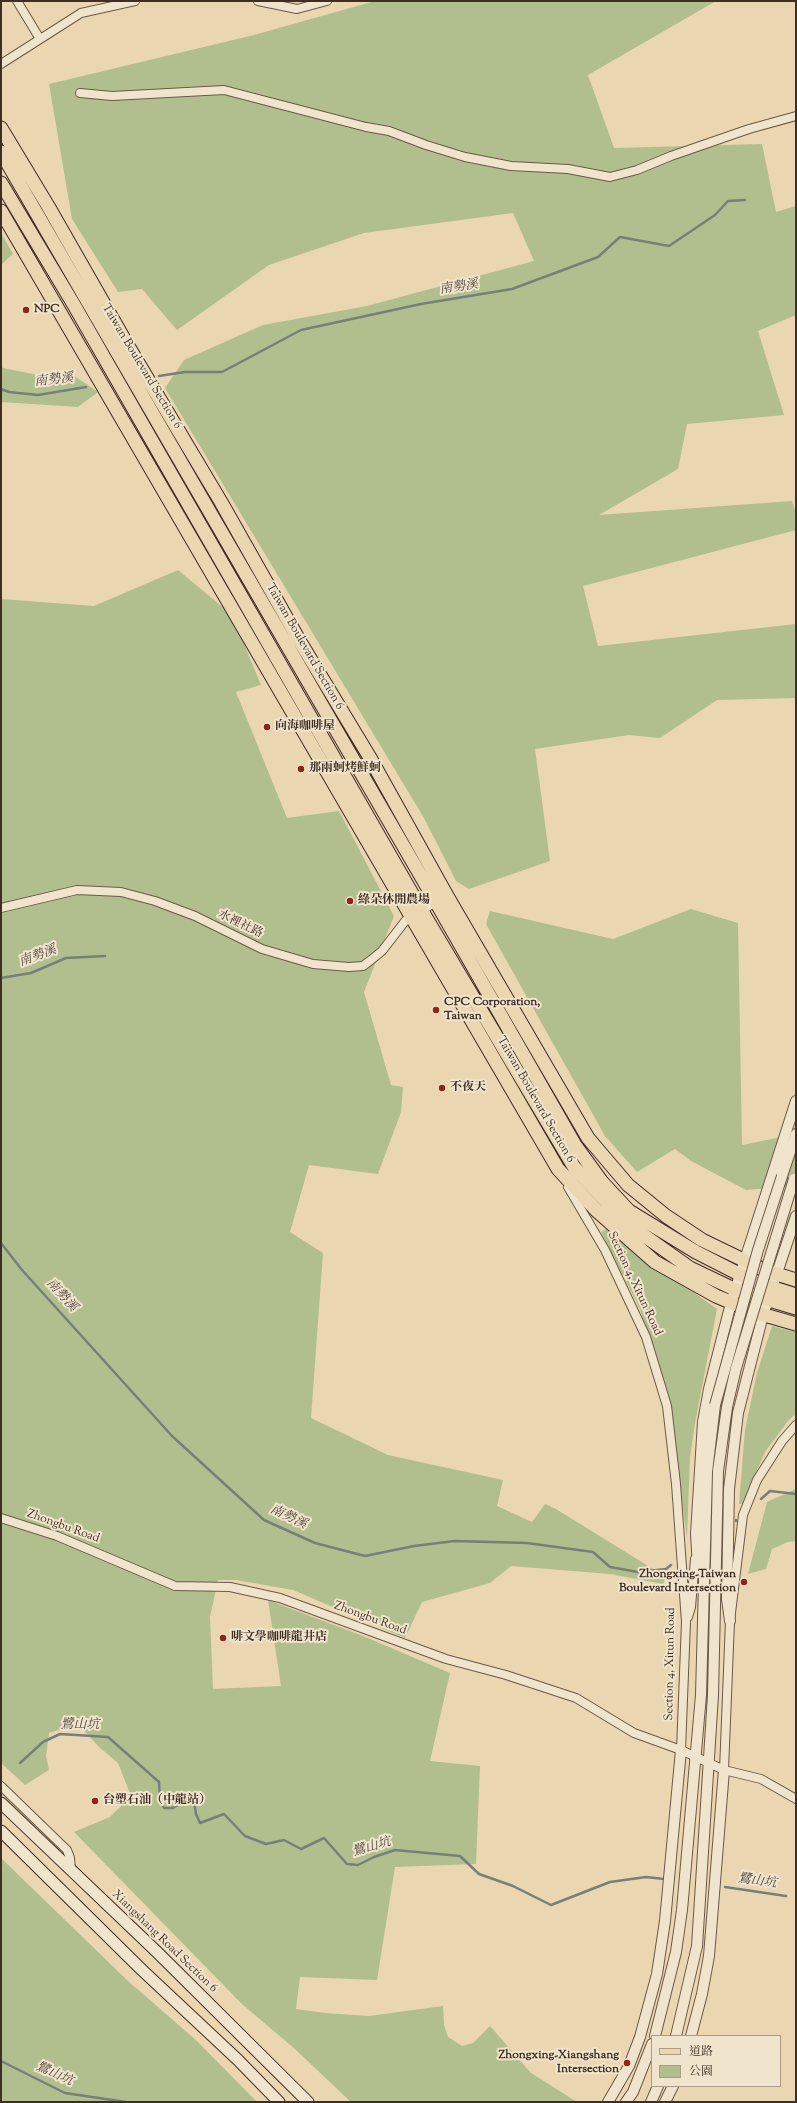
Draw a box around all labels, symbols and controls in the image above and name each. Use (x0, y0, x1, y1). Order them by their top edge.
water label: 南勢溪 (439, 277, 479, 299)
street label: Taiwan Boulevard Section 6 (98, 302, 184, 432)
place label: NPC (34, 303, 60, 317)
marker: NPC (21, 305, 31, 315)
water label: 南勢溪 (34, 371, 74, 391)
street label: Taiwan Boulevard Section 6 (262, 581, 346, 713)
place label: 向海咖啡屋 (275, 720, 335, 734)
marker: 向海咖啡屋 (262, 722, 272, 732)
place label: 那兩蚵烤鮮蚵 (309, 762, 381, 776)
marker: 那兩蚵烤鮮蚵 (296, 764, 306, 774)
place label: 綠朵休閒農場 (358, 894, 430, 908)
marker: 綠朵休閒農場 (345, 896, 355, 906)
street label: 水裡社路 (215, 908, 265, 942)
water label: 南勢溪 (17, 943, 59, 971)
place label: CPC Corporation, Taiwan (444, 996, 540, 1024)
marker: CPC Corporation, Taiwan (431, 1005, 441, 1015)
street label: Taiwan Boulevard Section 6 (493, 1034, 577, 1166)
place label: 不夜天 (450, 1081, 486, 1095)
marker: 不夜天 (437, 1083, 447, 1093)
street label: Section 4, Xitun Road (604, 1230, 664, 1338)
water label: 南勢溪 (42, 1276, 80, 1316)
water label: 南勢溪 (267, 1502, 309, 1534)
street label: Zhongbu Road (25, 1507, 101, 1547)
place label: Zhongxing-Taiwan Boulevard Intersection (619, 1568, 736, 1596)
marker: Zhongxing-Taiwan Boulevard Intersection (739, 1577, 749, 1587)
street label: Zhongbu Road (332, 1599, 408, 1639)
street label: Section 4, Xitun Road (663, 1607, 679, 1721)
place label: 啡文學咖啡龍井店 (231, 1631, 327, 1645)
marker: 啡文學咖啡龍井店 (218, 1633, 228, 1643)
water label: 鷺山坑 (61, 1718, 99, 1734)
place label: 台塑石油（中龍站） (103, 1794, 211, 1808)
marker: 台塑石油（中龍站） (90, 1796, 100, 1806)
water label: 鷺山坑 (351, 1835, 393, 1861)
water label: 鷺山坑 (737, 1872, 777, 1892)
street label: Xiangshang Road Section 6 (108, 1888, 220, 1996)
legend (651, 2035, 781, 2087)
text: 道路 (689, 2043, 713, 2061)
place label: Zhongxing-Xiangshang Intersection (499, 2049, 619, 2077)
marker: Zhongxing-Xiangshang Intersection (622, 2058, 632, 2068)
water label: 鷺山坑 (33, 2060, 75, 2090)
text: 公園 (689, 2063, 713, 2081)

